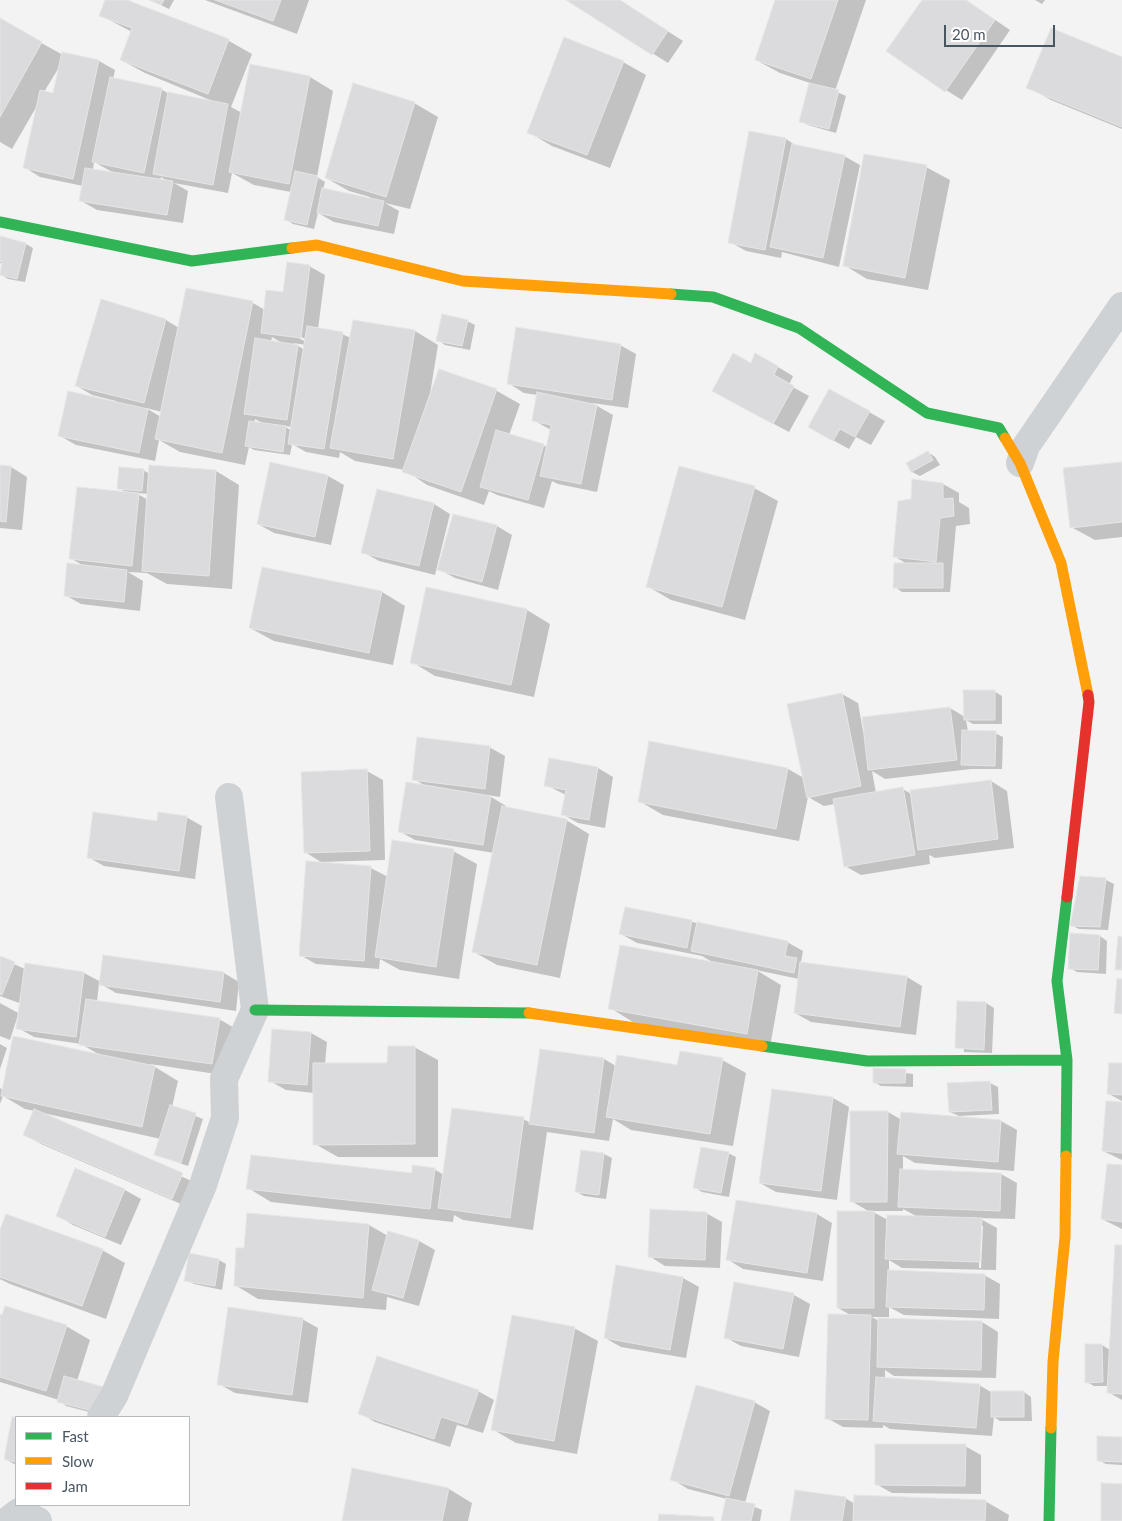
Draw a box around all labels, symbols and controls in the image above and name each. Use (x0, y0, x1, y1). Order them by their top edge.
scale bar (947, 15, 1058, 47)
text: 20 m (952, 25, 986, 43)
legend (15, 1416, 190, 1506)
text: Fast (62, 1427, 89, 1445)
text: Slow (62, 1452, 94, 1470)
text: Jam (62, 1477, 88, 1495)

